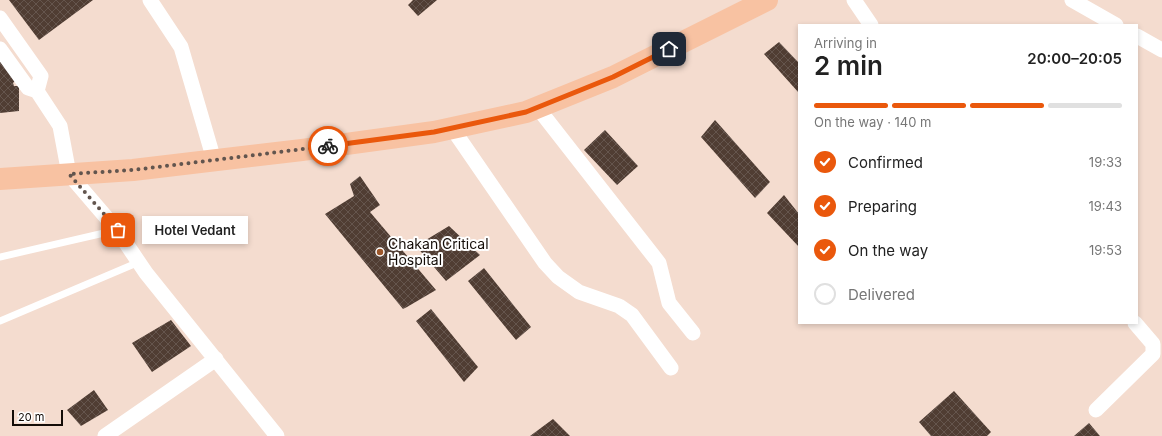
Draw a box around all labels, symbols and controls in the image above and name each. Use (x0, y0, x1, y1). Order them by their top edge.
pin (652, 32, 686, 66)
text: Arriving in (814, 35, 877, 51)
icon: home (658, 38, 680, 60)
text: 20:00–20:05 (1027, 49, 1122, 68)
text: 2 min (814, 50, 883, 81)
text: On the way · 140 m (814, 114, 932, 130)
courier (308, 126, 348, 166)
icon: bike (317, 135, 339, 157)
icon: check (814, 151, 836, 173)
text: Confirmed (848, 153, 923, 172)
text: 19:33 (1089, 154, 1122, 170)
icon: check (814, 195, 836, 217)
text: Preparing (848, 197, 917, 216)
text: 19:43 (1088, 198, 1122, 214)
pin (101, 213, 135, 247)
callout: Hotel Vedant (142, 216, 248, 244)
icon: bag (107, 219, 129, 241)
text: Hotel Vedant (155, 222, 235, 238)
place label: Chakan Critical Hospital (388, 235, 489, 268)
icon: check (814, 239, 836, 261)
text: On the way (848, 241, 928, 260)
text: 19:53 (1089, 242, 1122, 258)
marker: Chakan Critical Hospital (375, 247, 385, 257)
text: Delivered (848, 285, 915, 304)
scale bar (12, 408, 63, 427)
text: 20 m (18, 410, 44, 424)

